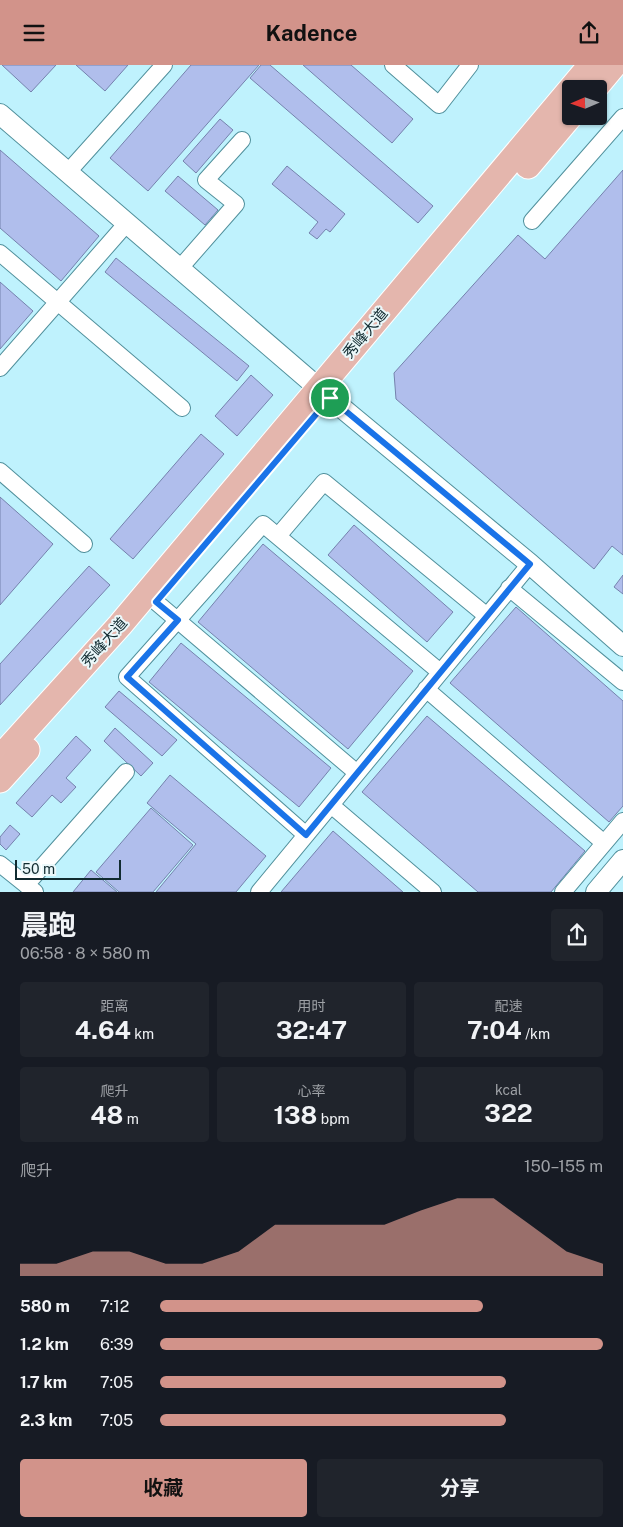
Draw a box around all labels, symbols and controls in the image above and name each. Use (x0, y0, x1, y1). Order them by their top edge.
icon: menu (20, 19, 48, 47)
icon: share (575, 19, 603, 47)
text: Kadence (266, 20, 357, 46)
north arrow (562, 80, 608, 125)
map controls (562, 80, 607, 125)
street label: 秀峰大道 (339, 305, 391, 361)
pin (309, 377, 351, 419)
icon: arrive (316, 384, 344, 412)
street label: 秀峰大道 (78, 614, 130, 670)
scale bar (15, 857, 121, 880)
text: 50 m (22, 861, 55, 877)
text: 晨跑 (20, 908, 76, 941)
button: share (551, 909, 603, 961)
text: 06:58 · 8 × 580 m (20, 944, 150, 963)
text: 距离 (101, 998, 129, 1014)
text: 用时 (298, 998, 326, 1014)
text: 配速 (495, 998, 523, 1014)
text: 4.64 (75, 1015, 131, 1045)
text: 32:47 (276, 1015, 347, 1045)
text: 7:04 (467, 1015, 522, 1045)
text: km (131, 1026, 154, 1042)
text: /km (522, 1026, 550, 1042)
text: kcal (495, 1082, 522, 1098)
text: 爬升 (101, 1083, 129, 1099)
text: 心率 (298, 1083, 326, 1099)
text: 322 (484, 1098, 533, 1128)
text: 48 (90, 1100, 123, 1130)
text: 138 (273, 1100, 317, 1130)
text: m (123, 1111, 139, 1127)
text: bpm (317, 1111, 350, 1127)
text: 150–155 m (524, 1157, 603, 1176)
text: 爬升 (20, 1161, 52, 1180)
text: 580 m (20, 1297, 70, 1316)
text: 7:12 (100, 1297, 129, 1316)
text: 1.2 km (20, 1335, 69, 1354)
text: 6:39 (100, 1335, 134, 1354)
text: 1.7 km (20, 1373, 67, 1392)
text: 7:05 (100, 1373, 133, 1392)
text: 2.3 km (20, 1411, 72, 1430)
text: 7:05 (100, 1411, 133, 1430)
button: 收藏 (20, 1459, 307, 1517)
button: 分享 (317, 1459, 603, 1517)

